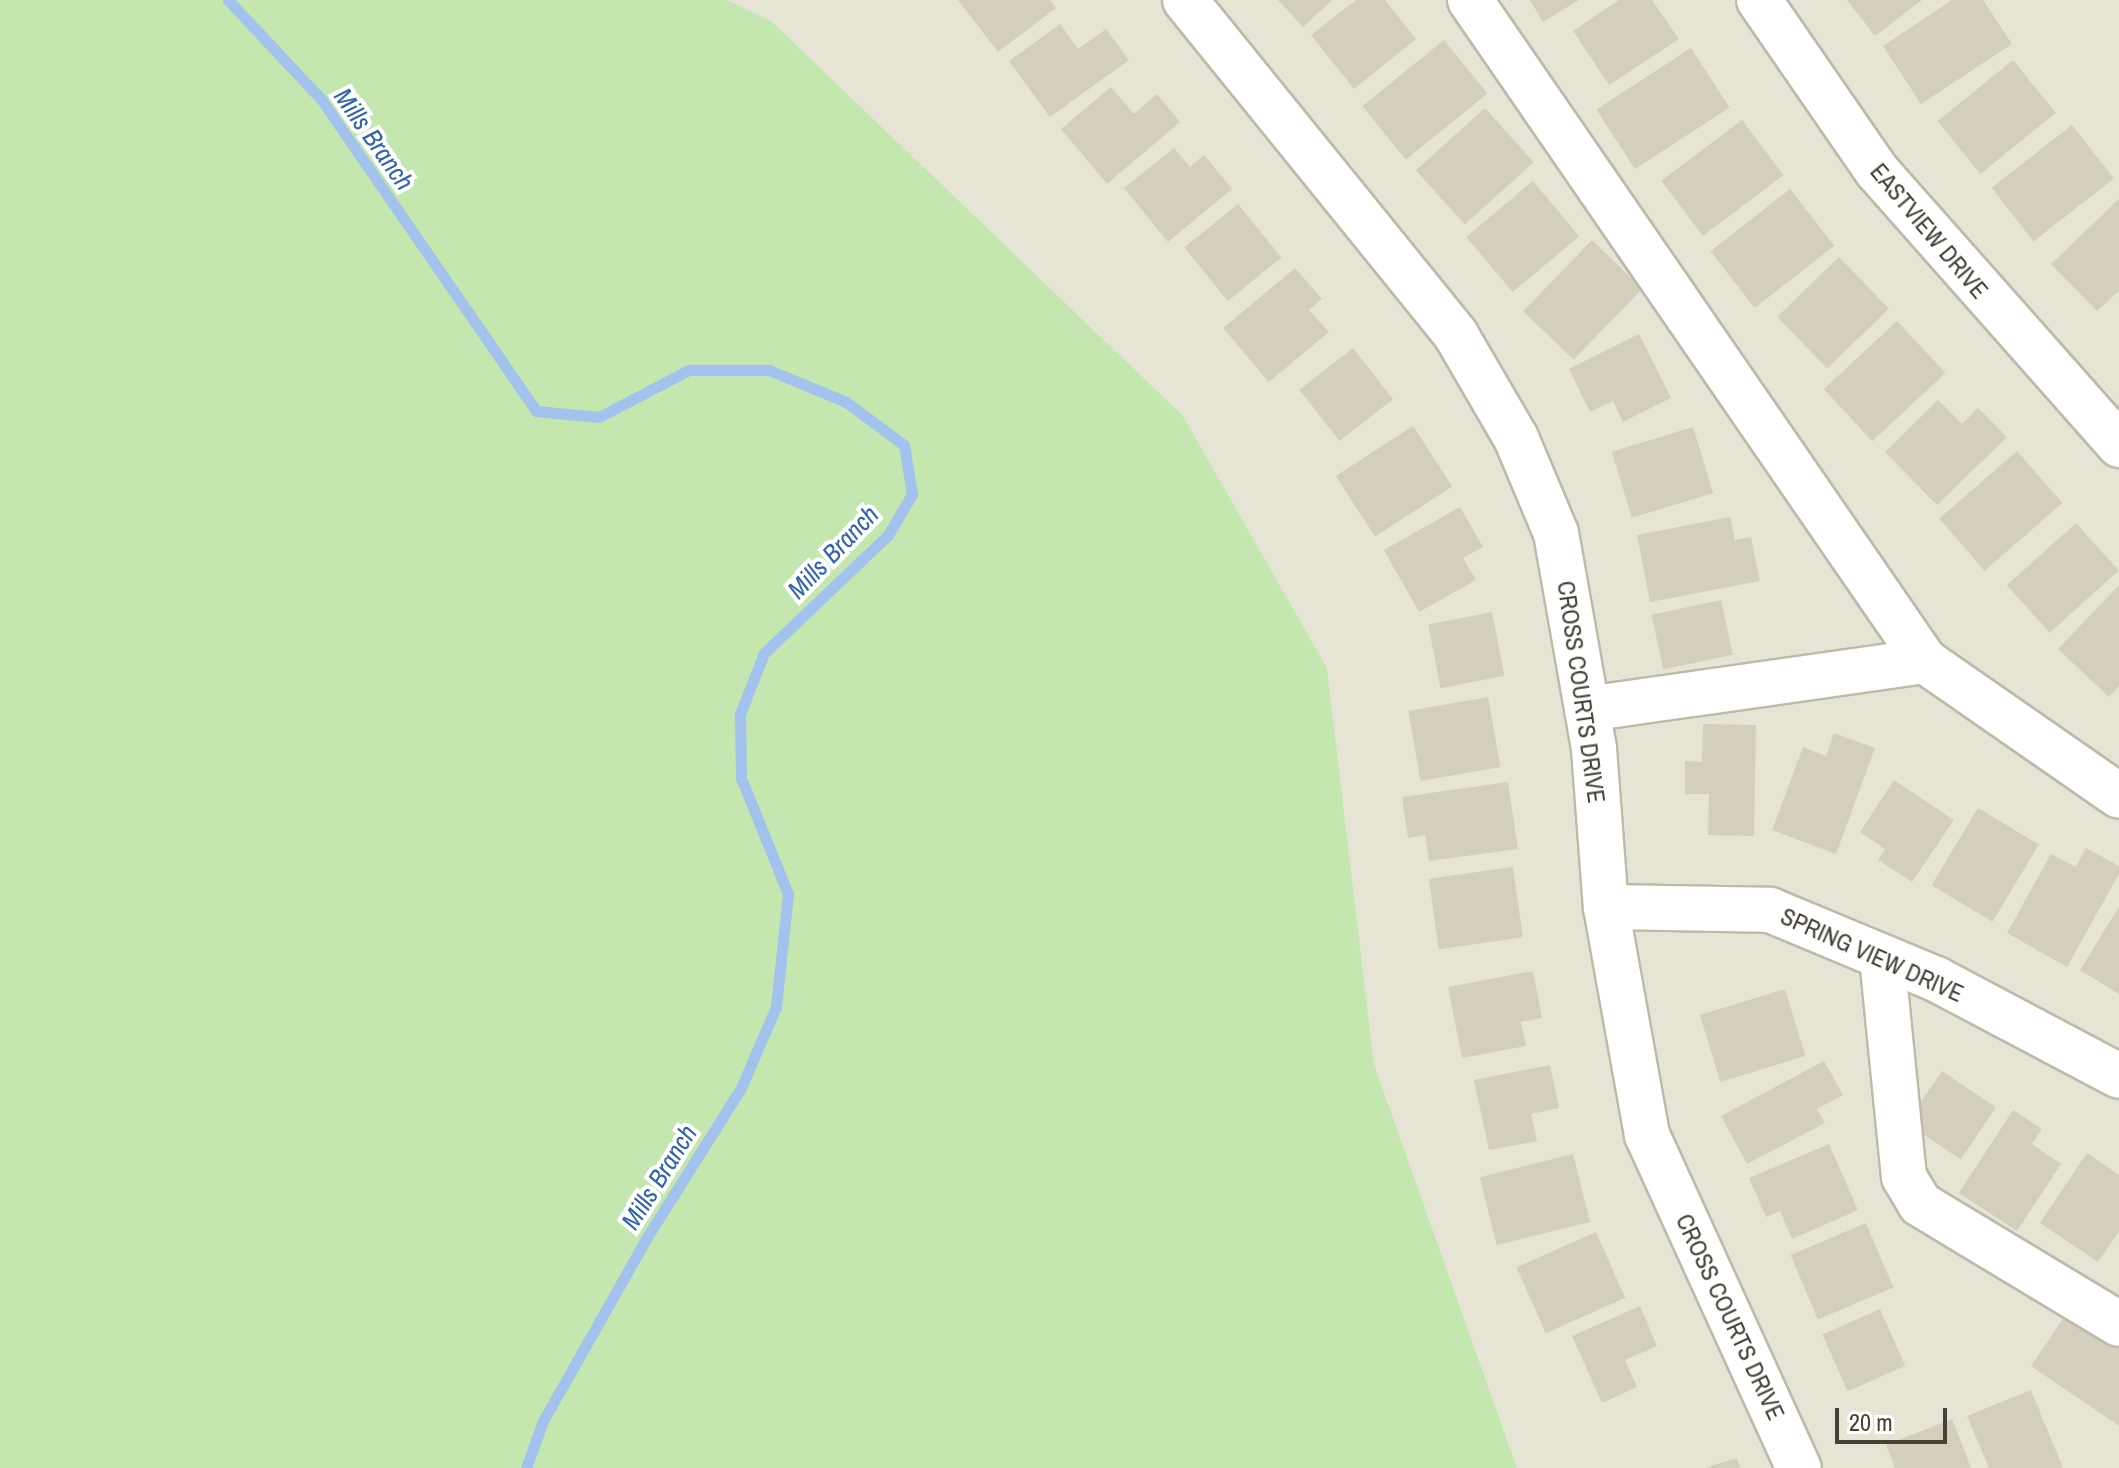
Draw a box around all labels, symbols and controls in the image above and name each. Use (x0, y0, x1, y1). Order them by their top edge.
water label: Mills Branch (328, 82, 420, 196)
street label: EASTVIEW DRIVE (1864, 158, 1994, 304)
water label: Mills Branch (781, 499, 885, 605)
street label: CROSS COURTS DRIVE (1551, 579, 1611, 805)
street label: SPRING VIEW DRIVE (1776, 902, 1968, 1008)
water label: Mills Branch (615, 1119, 703, 1235)
street label: CROSS COURTS DRIVE (1670, 1209, 1790, 1425)
scale bar (1839, 1392, 1951, 1442)
text: 20 m (1849, 1406, 1893, 1438)

